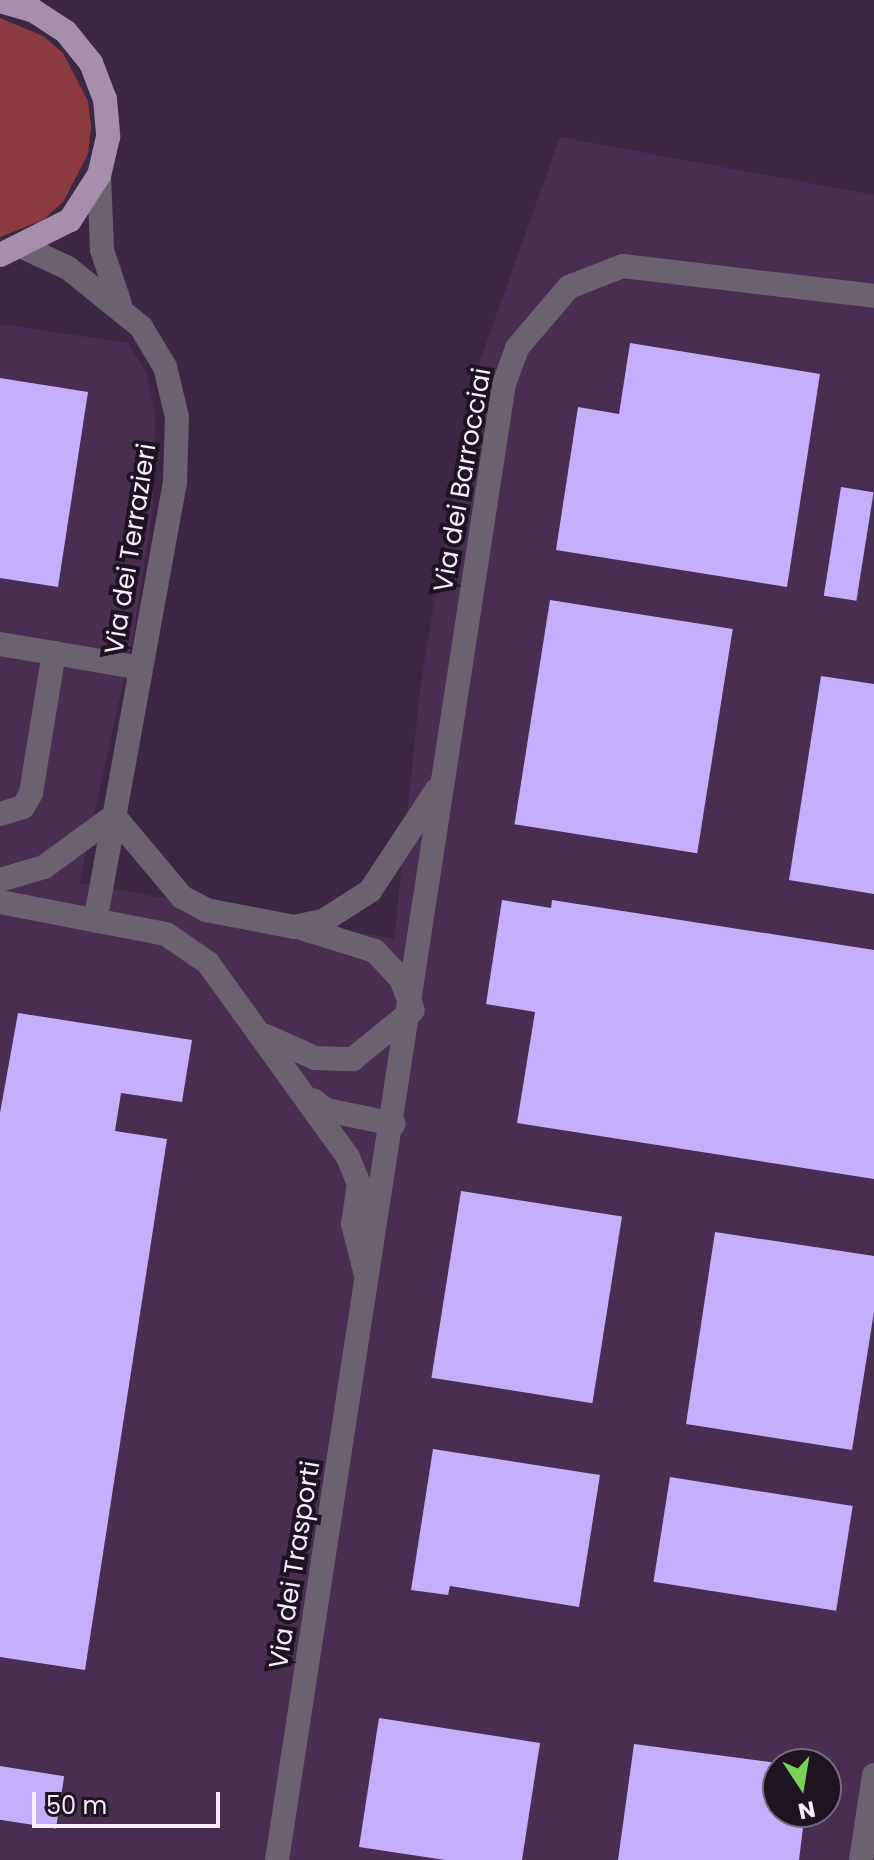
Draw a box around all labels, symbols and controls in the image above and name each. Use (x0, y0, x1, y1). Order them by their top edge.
street label: Via dei Barrocciai (428, 366, 498, 594)
street label: Via dei Terrazieri (99, 441, 163, 657)
street label: Via dei Trasporti (263, 1459, 327, 1671)
north arrow (762, 1748, 842, 1828)
scale bar (36, 1776, 224, 1826)
text: 50 m (46, 1789, 107, 1822)
text: N (795, 1793, 818, 1827)

